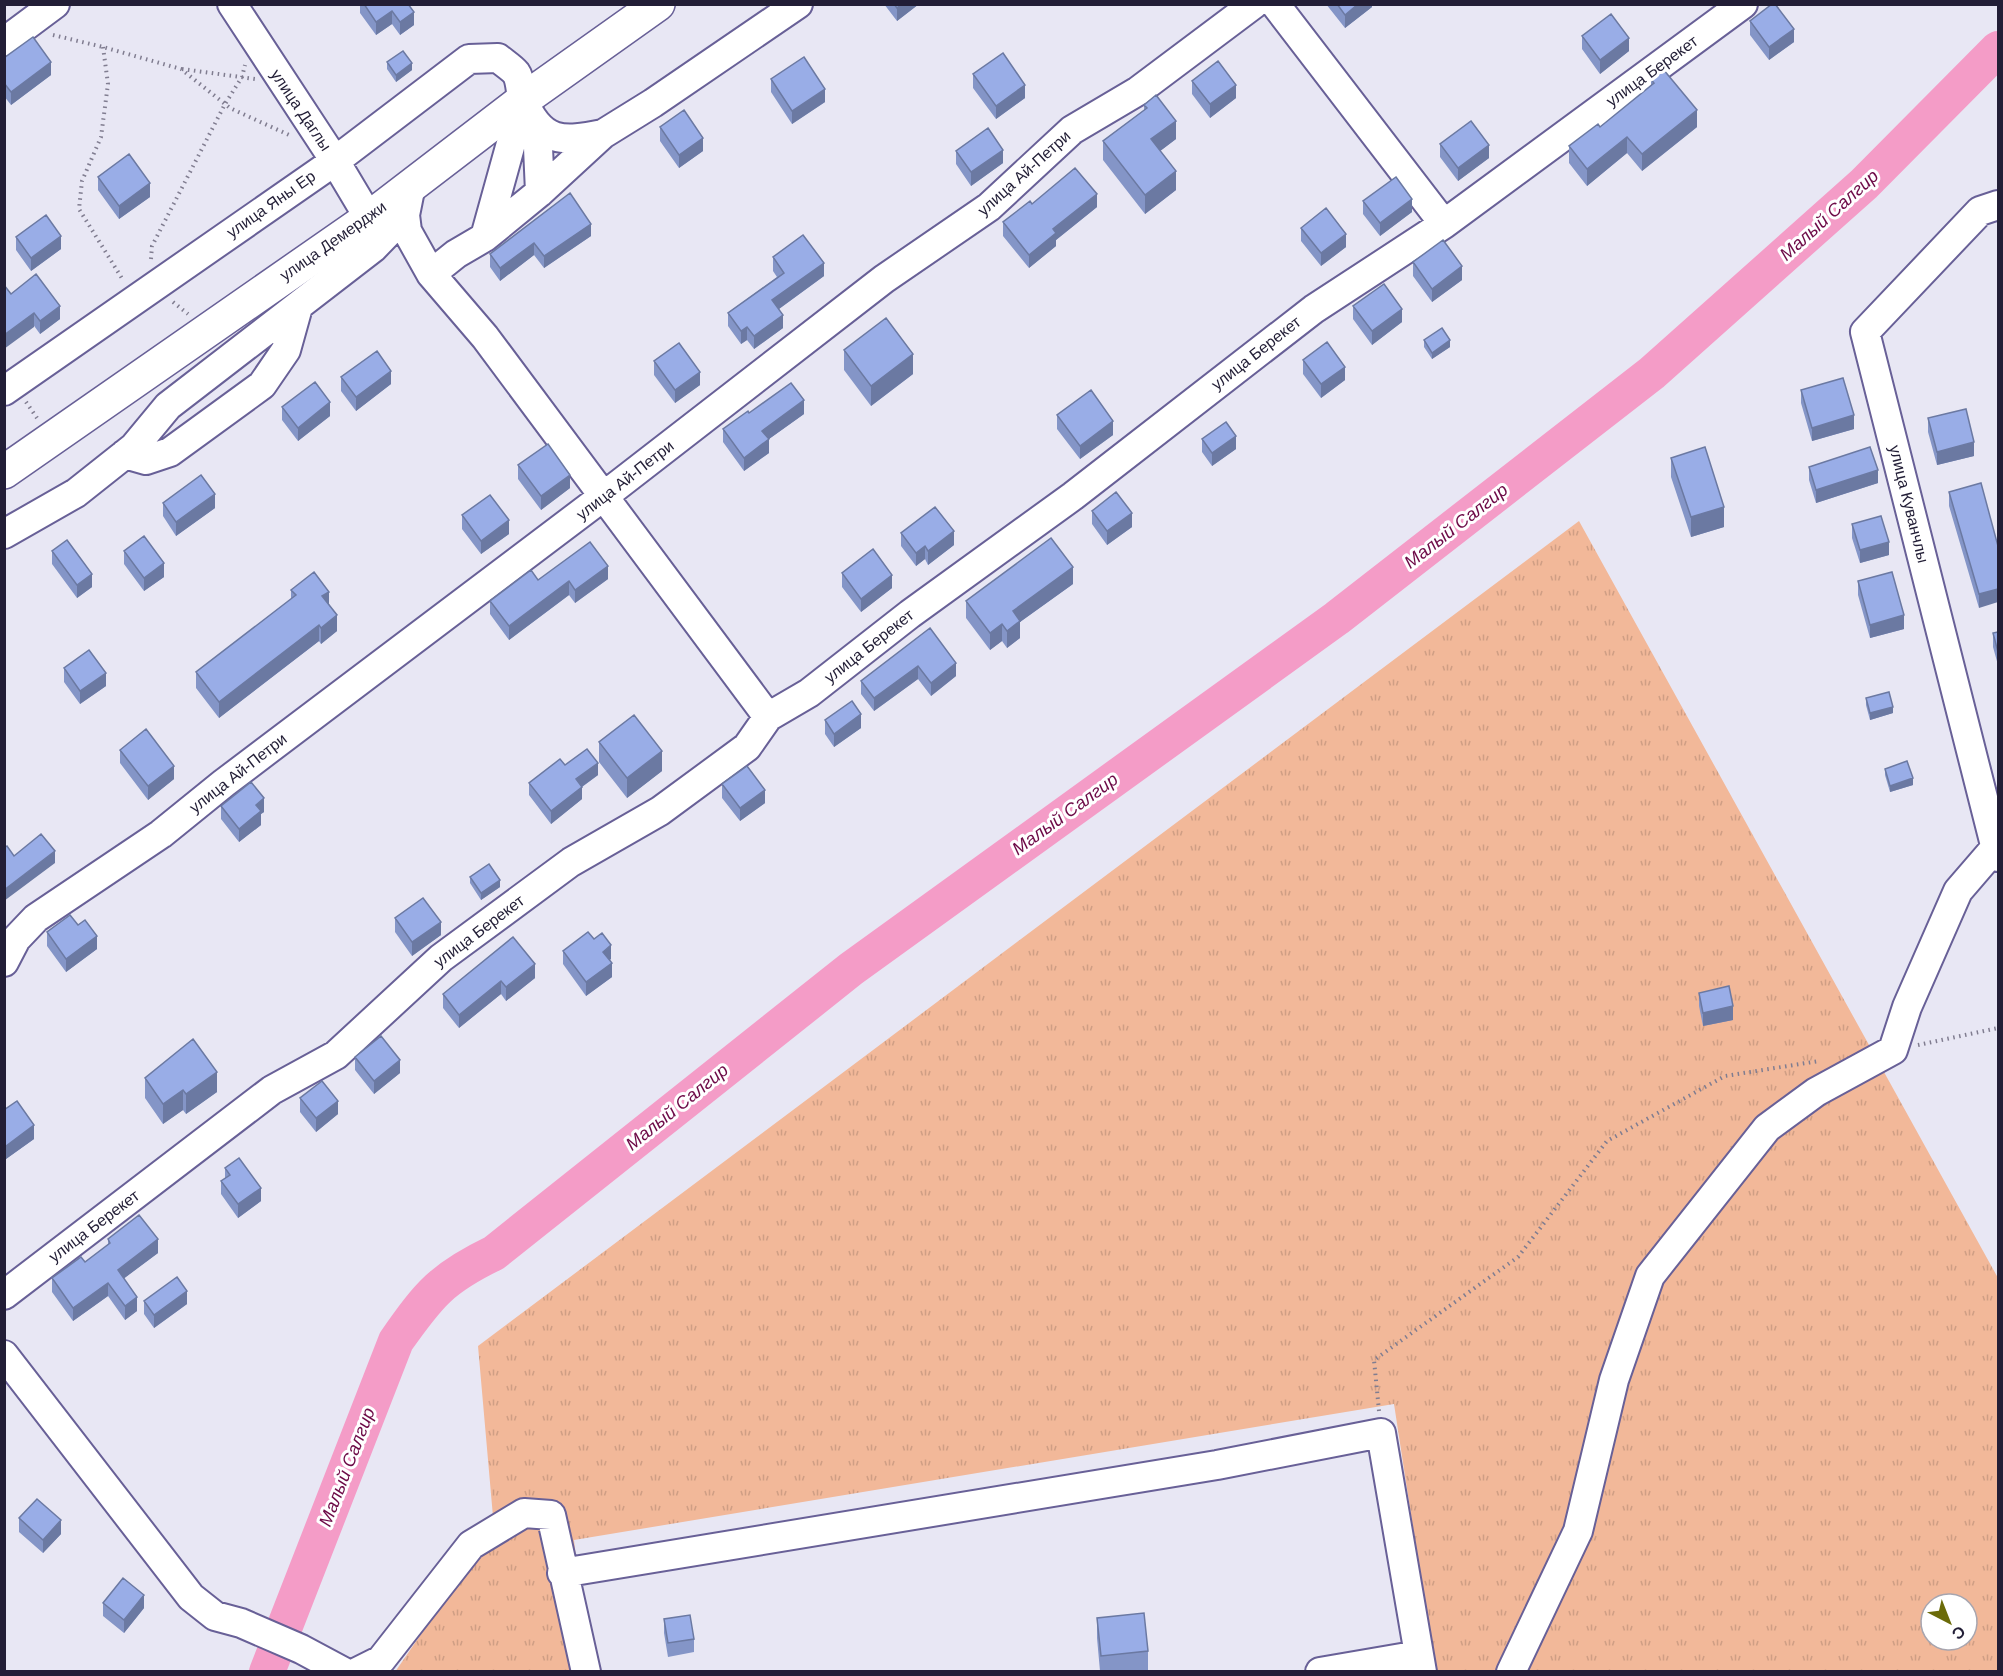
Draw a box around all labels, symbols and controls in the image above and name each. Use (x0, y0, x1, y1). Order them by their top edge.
street label: улица Берекет (1603, 32, 1701, 110)
street label: улица Даглы (268, 66, 334, 154)
street label: улица Ай-Петри (974, 127, 1074, 219)
water label: Малый Салгир (1776, 166, 1882, 264)
street label: улица Яны Ер (223, 167, 319, 241)
street label: улица Демерджи (277, 198, 389, 284)
street label: улица Берекет (1208, 312, 1305, 393)
street label: улица Ай-Петри (573, 437, 677, 523)
street label: улица Куванчлы (1886, 443, 1932, 565)
water label: Малый Салгир (1400, 479, 1512, 573)
street label: улица Берекет (821, 605, 918, 686)
street label: улица Ай-Петри (186, 730, 290, 816)
water label: Малый Салгир (1008, 769, 1122, 859)
street label: улица Берекет (431, 891, 528, 970)
water label: Малый Салгир (622, 1060, 732, 1154)
street label: улица Берекет (46, 1186, 143, 1265)
water label: Малый Салгир (315, 1405, 379, 1529)
north arrow (1919, 1592, 1979, 1652)
text: С (1948, 1623, 1969, 1643)

